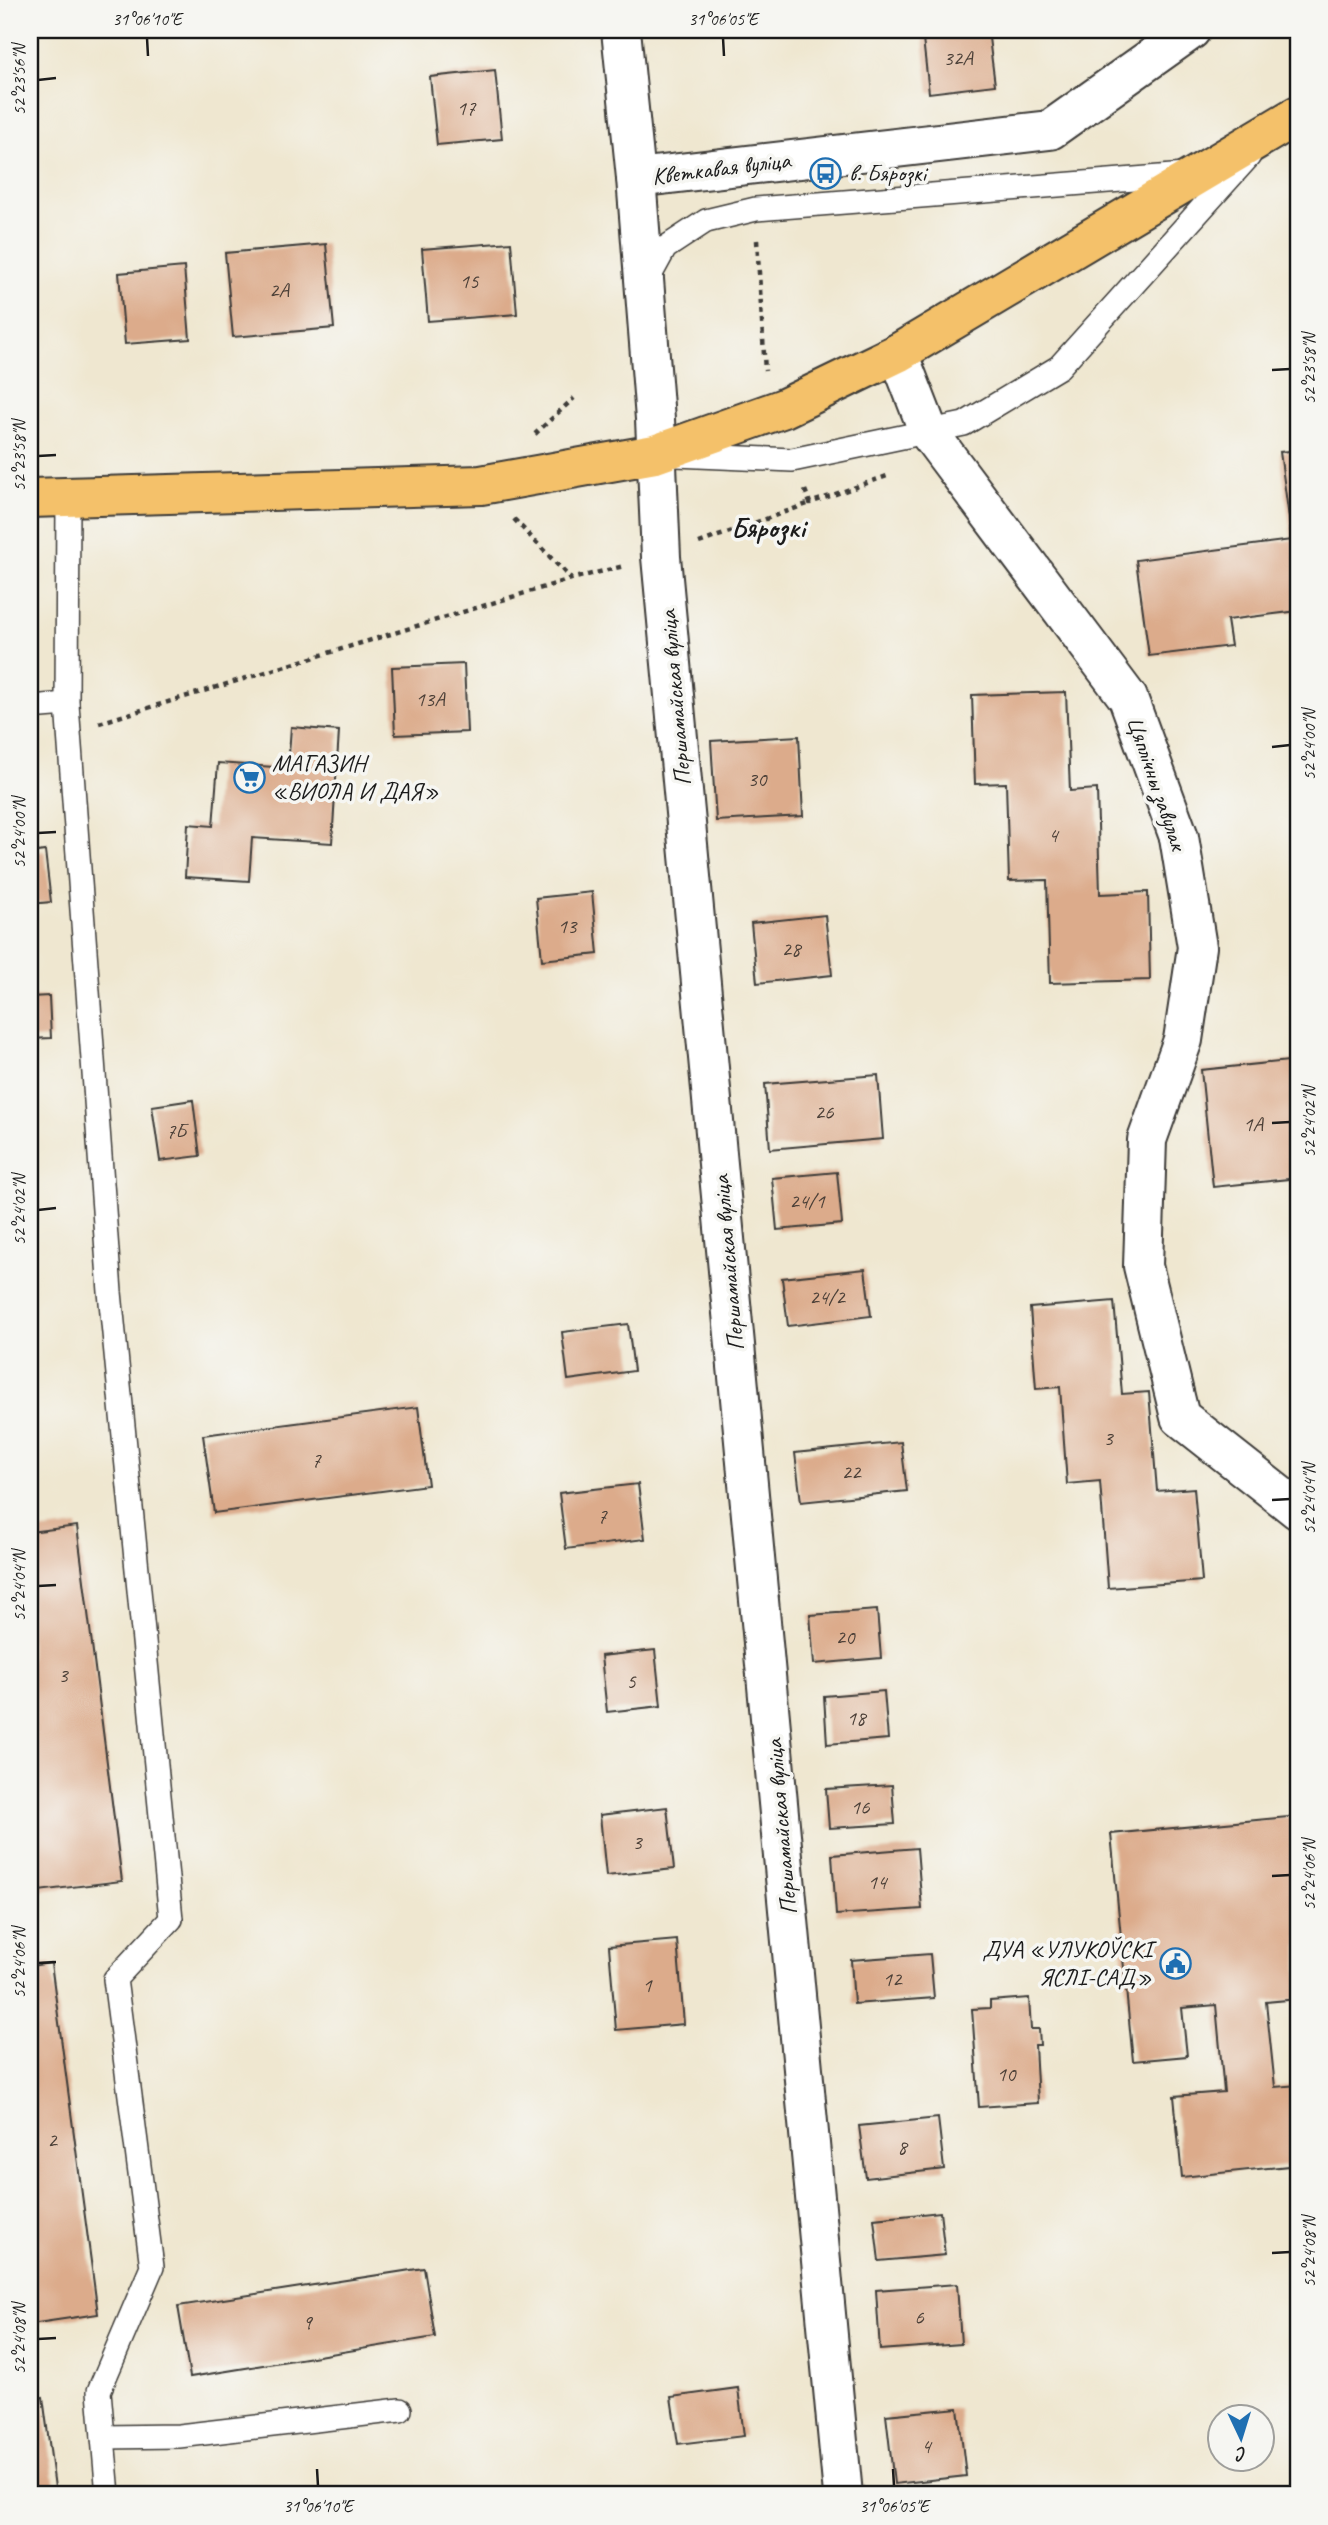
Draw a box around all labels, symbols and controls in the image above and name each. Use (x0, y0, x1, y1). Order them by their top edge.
text: 31°06'10"E (112, 8, 184, 30)
text: 31°06'05"E (688, 8, 760, 30)
text: 52°23'56"N (8, 41, 30, 115)
house number: 32А (943, 45, 974, 71)
house number: 17 (457, 95, 477, 121)
street label: Кветкавая вуліца (650, 144, 793, 191)
bus stop icon: в. Бярозкі (809, 156, 843, 190)
place label: в. Бярозкі (849, 158, 928, 188)
house number: 15 (460, 268, 480, 294)
house number: 2А (269, 277, 290, 303)
text: 52°23'58"N (1298, 330, 1320, 404)
text: 52°23'58"N (8, 417, 30, 491)
district label: Бярозкі (731, 510, 808, 546)
street label: Першамайская вуліца (652, 607, 698, 787)
house number: 13А (415, 686, 446, 712)
text: 52°24'00"N (1298, 706, 1320, 780)
street label: Цяплічны завулак (1119, 712, 1195, 856)
place label: МАГАЗИН «ВИОЛА И ДАЯ» (272, 748, 439, 806)
supermarket icon: МАГАЗИН «ВИОЛА И ДАЯ» (232, 760, 266, 794)
house number: 30 (748, 766, 768, 792)
text: 52°24'00"N (8, 794, 30, 868)
house number: 4 (1048, 822, 1060, 848)
house number: 13 (558, 913, 578, 939)
house number: 28 (782, 936, 803, 962)
text: 52°24'02"N (1298, 1083, 1320, 1157)
house number: 26 (815, 1099, 834, 1125)
house number: 1А (1243, 1111, 1264, 1137)
house number: 7Б (166, 1118, 189, 1144)
text: 52°24'02"N (8, 1171, 30, 1245)
street label: Першамайская вуліца (705, 1172, 751, 1352)
house number: 24/1 (789, 1188, 826, 1214)
house number: 24/2 (809, 1284, 846, 1310)
house number: 3 (1103, 1425, 1114, 1451)
house number: 7 (311, 1447, 322, 1473)
house number: 22 (842, 1459, 862, 1485)
text: 52°24'04"N (1298, 1460, 1320, 1534)
house number: 7 (597, 1503, 608, 1529)
text: 52°24'04"N (8, 1547, 30, 1621)
house number: 20 (836, 1624, 856, 1650)
house number: 3 (58, 1662, 69, 1688)
house number: 5 (626, 1668, 637, 1694)
house number: 18 (847, 1705, 868, 1731)
street label: Першамайская вуліца (758, 1736, 804, 1916)
house number: 16 (851, 1794, 870, 1820)
house number: 3 (632, 1829, 643, 1855)
text: 52°24'06"N (1298, 1836, 1320, 1910)
house number: 14 (868, 1869, 889, 1895)
text: 52°24'06"N (8, 1924, 30, 1998)
place label: ДУА «УЛУКОЎСКІ ЯСЛІ-САД» (982, 1934, 1157, 1992)
public building icon: ДУА «УЛУКОЎСКІ ЯСЛІ-САД» (1158, 1946, 1192, 1980)
house number: 12 (883, 1966, 903, 1992)
house number: 1 (642, 1972, 653, 1998)
house number: 10 (997, 2061, 1017, 2087)
house number: 2 (47, 2127, 58, 2153)
house number: 8 (897, 2134, 909, 2160)
text: 52°24'08"N (1298, 2213, 1320, 2287)
text: 52°24'08"N (8, 2300, 30, 2374)
house number: 6 (914, 2304, 924, 2330)
house number: 9 (302, 2309, 313, 2335)
north arrow (1206, 2402, 1276, 2472)
house number: 4 (921, 2433, 933, 2459)
text: С (1234, 2442, 1248, 2466)
text: 31°06'10"E (283, 2495, 355, 2517)
text: 31°06'05"E (859, 2495, 931, 2517)

